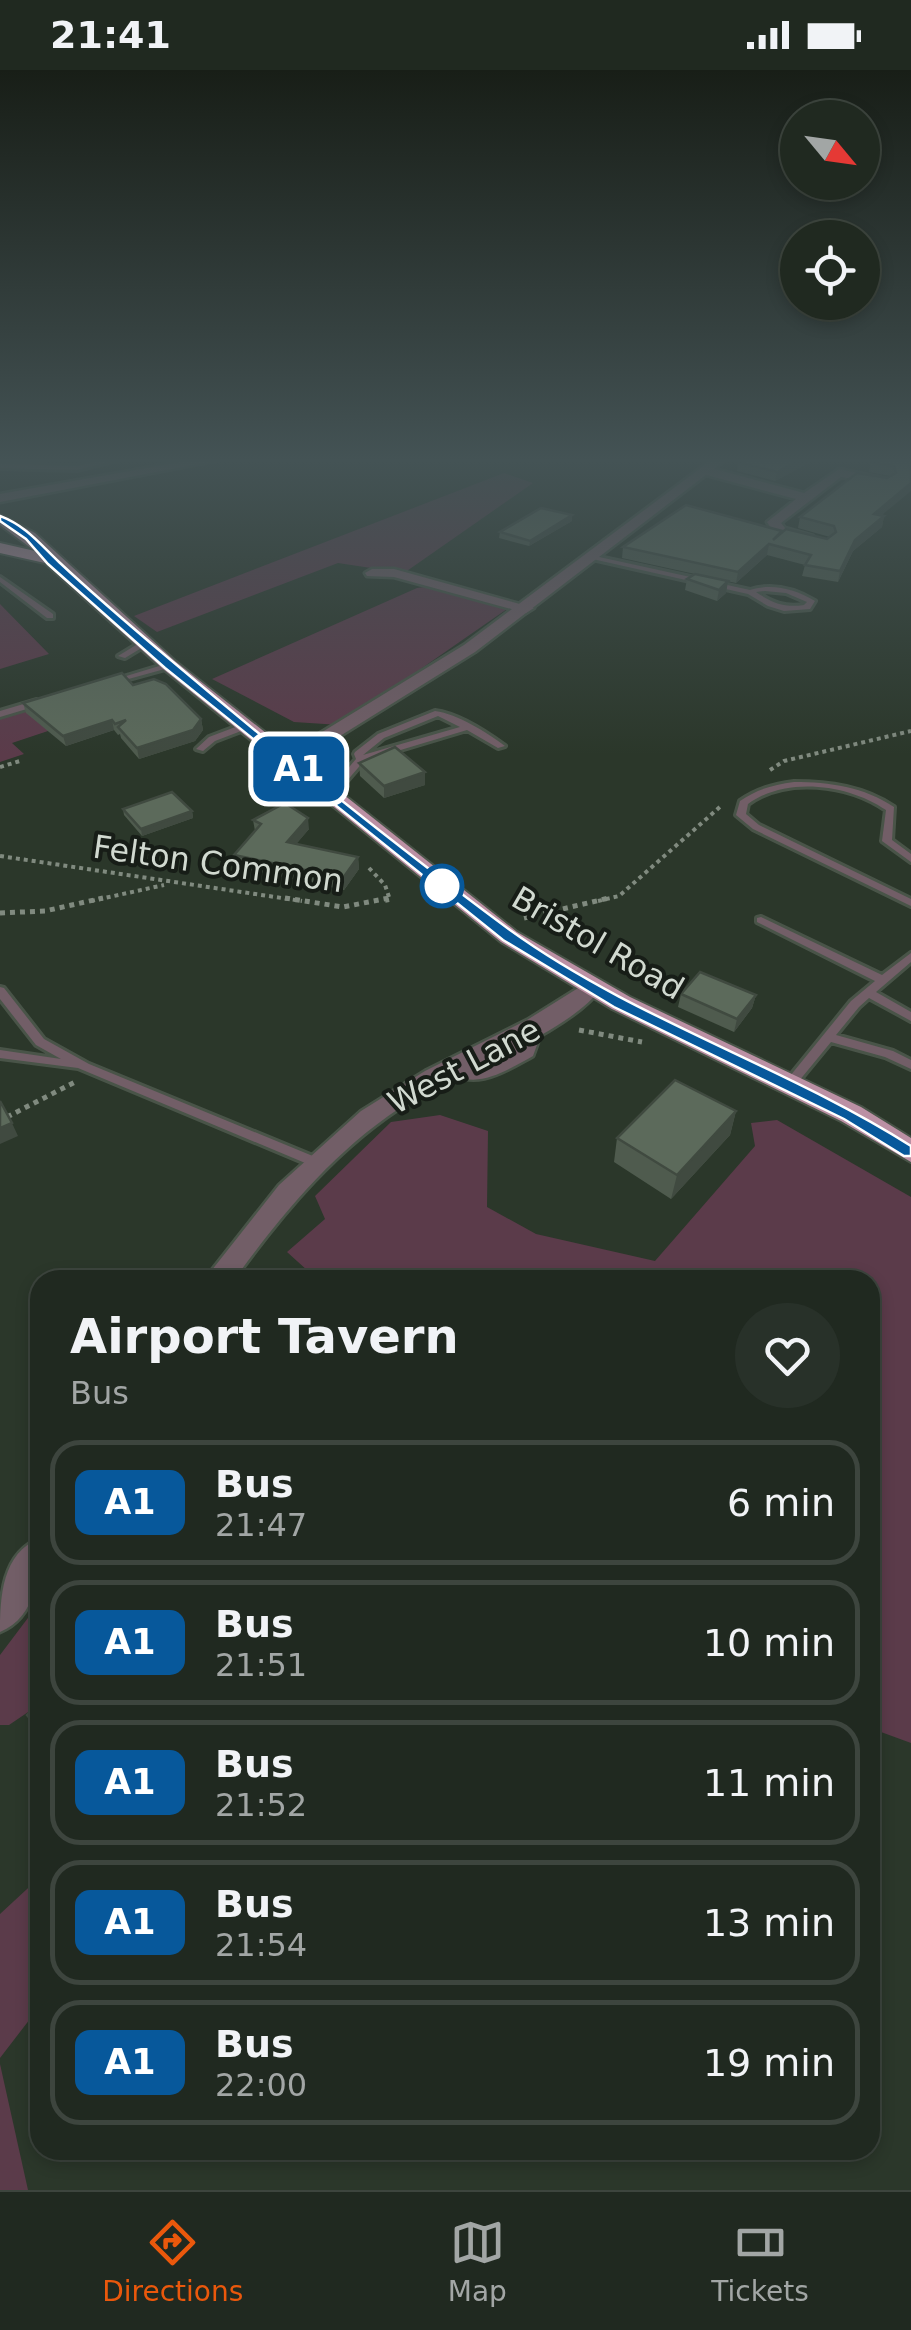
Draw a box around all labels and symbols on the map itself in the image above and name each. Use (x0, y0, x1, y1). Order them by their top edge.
north arrow (780, 100, 880, 200)
line badge: A1 (254, 736, 344, 802)
street label: Felton Common (91, 828, 345, 900)
unlabelled marker (421, 865, 463, 907)
street label: Bristol Road (505, 879, 691, 1007)
street label: West Lane (382, 1010, 546, 1122)

